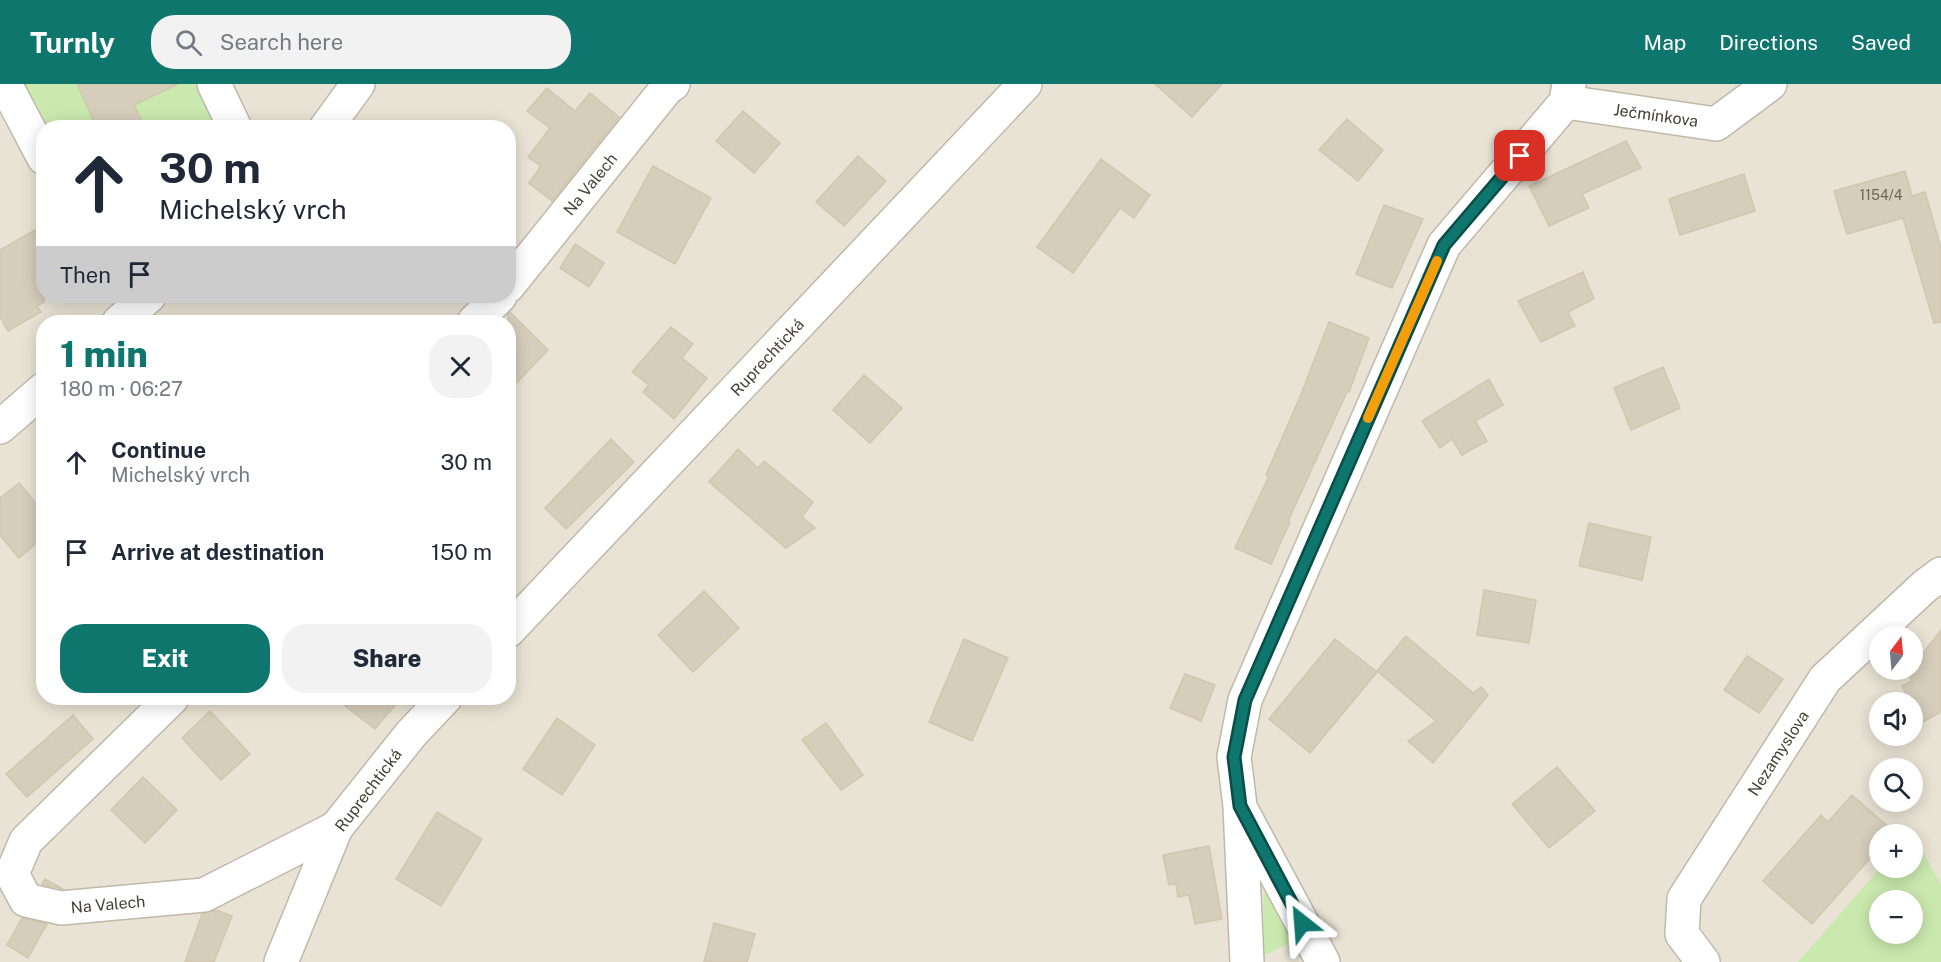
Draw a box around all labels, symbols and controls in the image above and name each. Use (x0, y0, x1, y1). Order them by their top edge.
search box (151, 15, 571, 69)
text: Turnly (30, 26, 115, 59)
icon: search (172, 26, 205, 59)
text: Search here (220, 29, 343, 55)
text: Map (1644, 30, 1686, 55)
text: Directions (1719, 30, 1818, 55)
text: Saved (1851, 30, 1911, 55)
street label: Ječmínkova (1612, 100, 1699, 131)
pin (1494, 130, 1545, 181)
icon: arrive (1503, 139, 1536, 172)
text: 30 m (159, 143, 261, 192)
icon: ahead (60, 144, 138, 222)
street label: Na Valech (560, 149, 621, 219)
house number: 1154/4 (1860, 187, 1903, 203)
text: Michelský vrch (159, 193, 347, 225)
icon: arrive (123, 258, 156, 291)
text: Then (60, 262, 111, 288)
street label: Ruprechtická (727, 315, 808, 400)
text: 1 min (60, 333, 148, 375)
button: close (429, 335, 492, 398)
text: 180 m · 06:27 (60, 377, 183, 401)
text: Continue (111, 437, 206, 463)
icon: ahead (60, 446, 93, 479)
text: 30 m (440, 449, 492, 475)
text: Michelský vrch (111, 463, 250, 487)
icon: arrive (60, 536, 93, 569)
text: Arrive at destination (111, 539, 324, 565)
text: 150 m (431, 539, 492, 565)
button: Exit (60, 624, 270, 693)
button: Share (282, 624, 492, 693)
north arrow (1869, 626, 1923, 680)
map controls (1869, 626, 1923, 944)
button: sound (1869, 692, 1923, 746)
street label: Nezamyslova (1744, 707, 1813, 799)
street label: Ruprechtická (331, 745, 406, 835)
button: search (1869, 758, 1923, 812)
button: + (1869, 824, 1923, 878)
button: − (1869, 890, 1923, 944)
position arrow (1270, 891, 1334, 955)
street label: Na Valech (70, 892, 146, 917)

